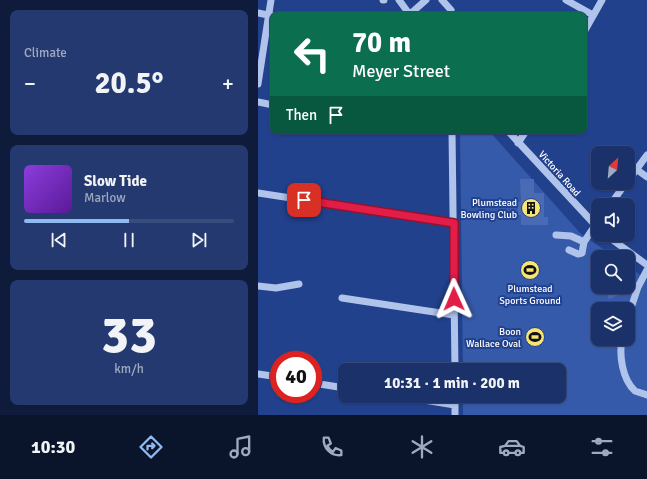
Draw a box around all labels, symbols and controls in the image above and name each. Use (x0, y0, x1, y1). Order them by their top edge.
text: 70 m (352, 26, 411, 60)
icon: left (286, 28, 338, 80)
text: Climate (24, 45, 67, 61)
text: Meyer Street (352, 60, 450, 82)
text: 20.5° (94, 65, 164, 102)
text: − (24, 70, 36, 97)
text: + (222, 70, 234, 97)
icon: arrive (325, 104, 347, 126)
text: Then (286, 106, 317, 124)
north arrow (591, 146, 635, 190)
map controls (591, 146, 635, 346)
street label: Victoria Road (536, 148, 583, 199)
text: Slow Tide (84, 172, 147, 190)
pin (287, 183, 321, 217)
icon: arrive (293, 189, 315, 211)
text: Marlow (84, 190, 126, 206)
place label: Plumstead Bowling Club (460, 197, 517, 221)
building icon: Plumstead Bowling Club (520, 197, 542, 219)
button: sound (591, 198, 635, 242)
icon: previous (48, 229, 70, 251)
icon: pause (118, 229, 140, 251)
icon: next (188, 229, 210, 251)
button: search (591, 250, 635, 294)
sports icon: Plumstead Sports Ground (519, 259, 541, 281)
position arrow (433, 278, 475, 320)
place label: Plumstead Sports Ground (499, 283, 561, 307)
button: layers (591, 302, 635, 346)
text: 33 (101, 303, 157, 367)
place label: Boon Wallace Oval (466, 326, 521, 350)
sports icon: Boon Wallace Oval (524, 326, 546, 348)
speed limit sign: 40 (270, 351, 322, 403)
text: km/h (114, 361, 144, 377)
text: 10:31 · 1 min · 200 m (384, 374, 520, 392)
icon: directions (137, 433, 165, 461)
icon: music (227, 433, 255, 461)
icon: phone (318, 433, 346, 461)
icon: climate (408, 433, 436, 461)
icon: car (498, 433, 526, 461)
icon: filters (588, 433, 616, 461)
text: 10:30 (31, 436, 75, 458)

